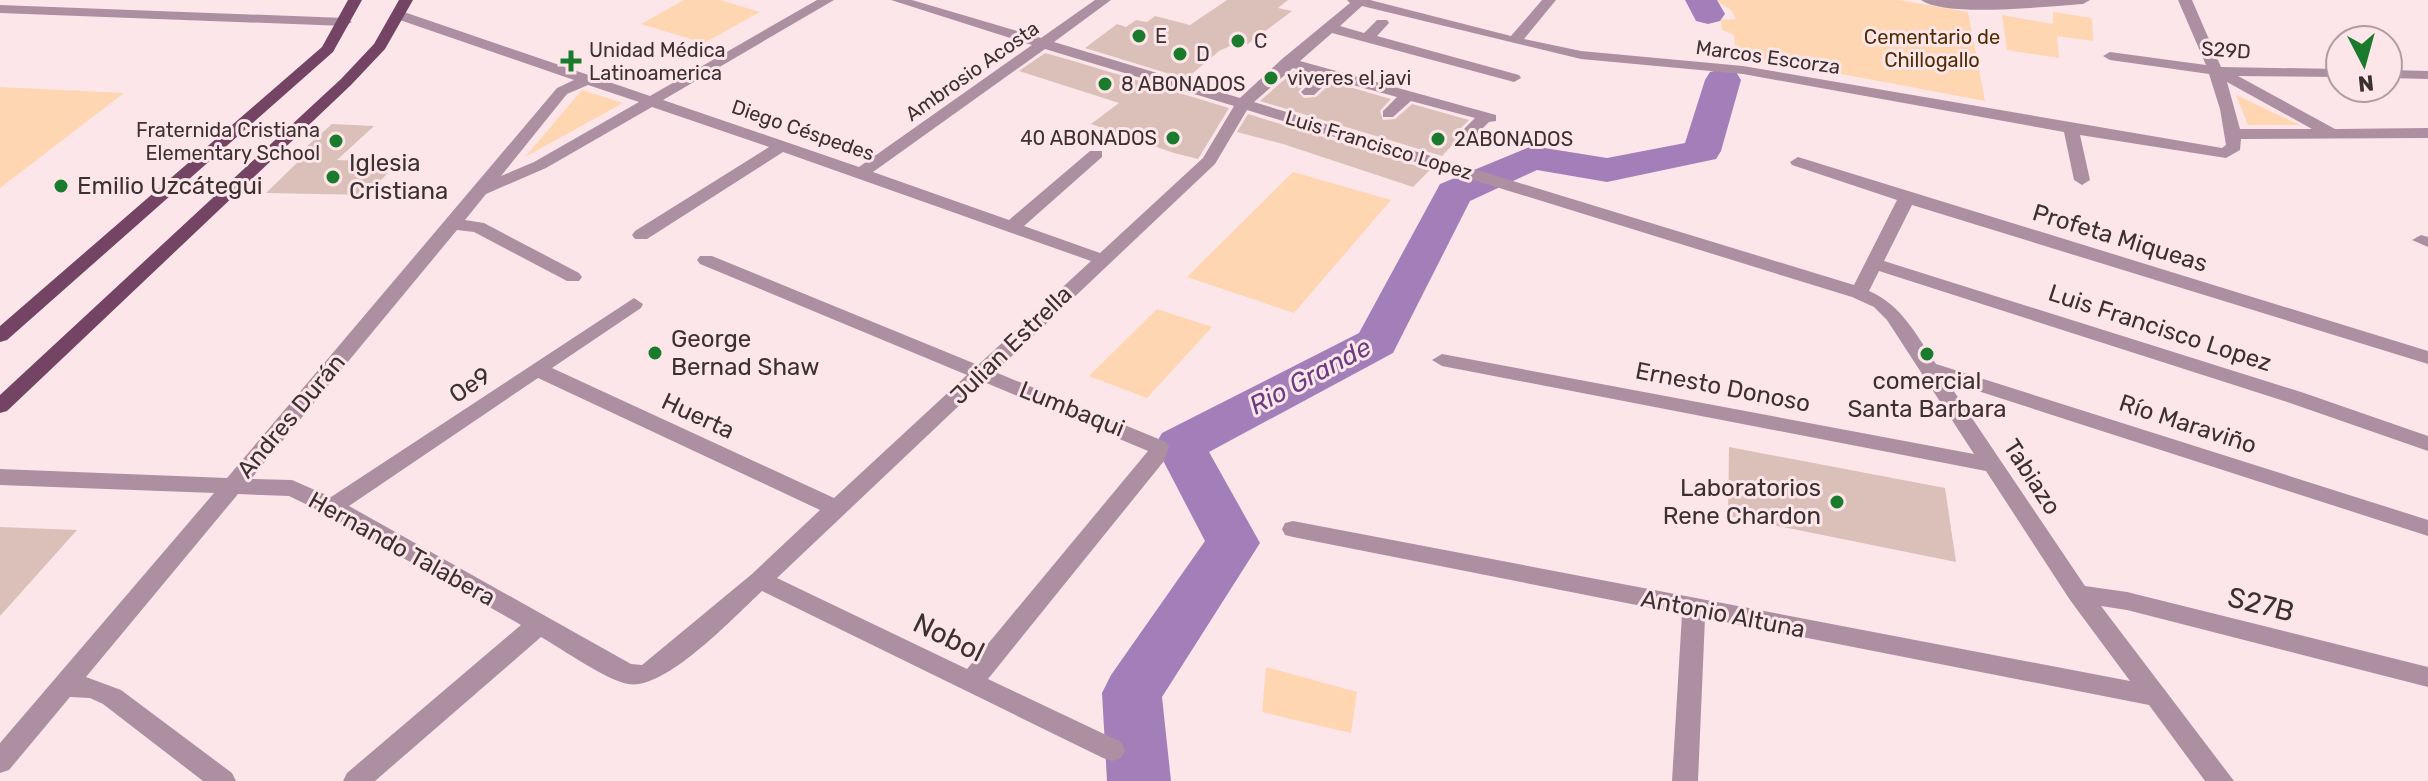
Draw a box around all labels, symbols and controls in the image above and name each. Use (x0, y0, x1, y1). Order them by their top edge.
street label: Ambrosio Acosta (901, 16, 1043, 126)
place label: E (1155, 24, 1167, 48)
north arrow (2324, 24, 2404, 104)
park label: Cementario de Chillogallo (1864, 25, 2000, 72)
marker: E (1130, 27, 1148, 45)
place label: C (1254, 29, 1267, 53)
marker: C (1229, 32, 1247, 50)
street label: Marcos Escorza (1694, 35, 1842, 79)
street label: S29D (2200, 36, 2252, 64)
place label: Unidad Médica Latinoamerica (589, 38, 726, 85)
place label: D (1196, 42, 1210, 66)
marker: D (1171, 45, 1189, 63)
marker: Unidad Médica Latinoamerica (560, 50, 582, 72)
place label: viveres el javi (1287, 66, 1411, 90)
marker: viveres el javi (1262, 69, 1280, 87)
text: N (2357, 69, 2375, 98)
place label: 8 ABONADOS (1121, 72, 1245, 96)
marker: 8 ABONADOS (1096, 75, 1114, 93)
street label: Diego Céspedes (729, 94, 877, 166)
street label: Luis Francisco Lopez (1283, 105, 1475, 185)
place label: Fraternida Cristiana Elementary School (136, 118, 320, 165)
place label: 40 ABONADOS (1020, 126, 1157, 150)
place label: 2ABONADOS (1454, 127, 1573, 151)
marker: 40 ABONADOS (1164, 129, 1182, 147)
marker: 2ABONADOS (1429, 130, 1447, 148)
marker: Fraternida Cristiana Elementary School (327, 132, 345, 150)
place label: Iglesia Cristiana (349, 149, 448, 205)
marker: Iglesia Cristiana (324, 168, 342, 186)
place label: Emilio Uzcátegui (77, 172, 263, 200)
marker: Emilio Uzcátegui (52, 177, 70, 195)
street label: Profeta Miqueas (2029, 198, 2211, 278)
street label: Luis Francisco Lopez (2045, 279, 2275, 377)
street label: Julian Estrella (944, 280, 1078, 410)
place label: George Bernad Shaw (671, 325, 820, 381)
water label: Rio Grande (1244, 331, 1377, 421)
marker: George Bernad Shaw (646, 344, 664, 362)
marker: comercial Santa Barbara (1918, 345, 1936, 363)
street label: Andres Durán (231, 348, 351, 484)
street label: Ernesto Donoso (1633, 356, 1813, 418)
street label: Oe9 (444, 361, 496, 409)
place label: comercial Santa Barbara (1847, 367, 2007, 423)
street label: Lumbaqui (1015, 375, 1129, 443)
street label: Huerta (657, 387, 739, 445)
street label: Río Maraviño (2116, 389, 2260, 459)
street label: Tabiazo (1997, 434, 2067, 520)
place label: Laboratorios Rene Chardon (1663, 474, 1821, 530)
street label: Hernando Talabera (304, 486, 500, 612)
marker: Laboratorios Rene Chardon (1828, 493, 1846, 511)
street label: S27B (2224, 580, 2297, 629)
street label: Antonio Altuna (1639, 584, 1807, 644)
street label: Nobol (908, 606, 990, 669)

